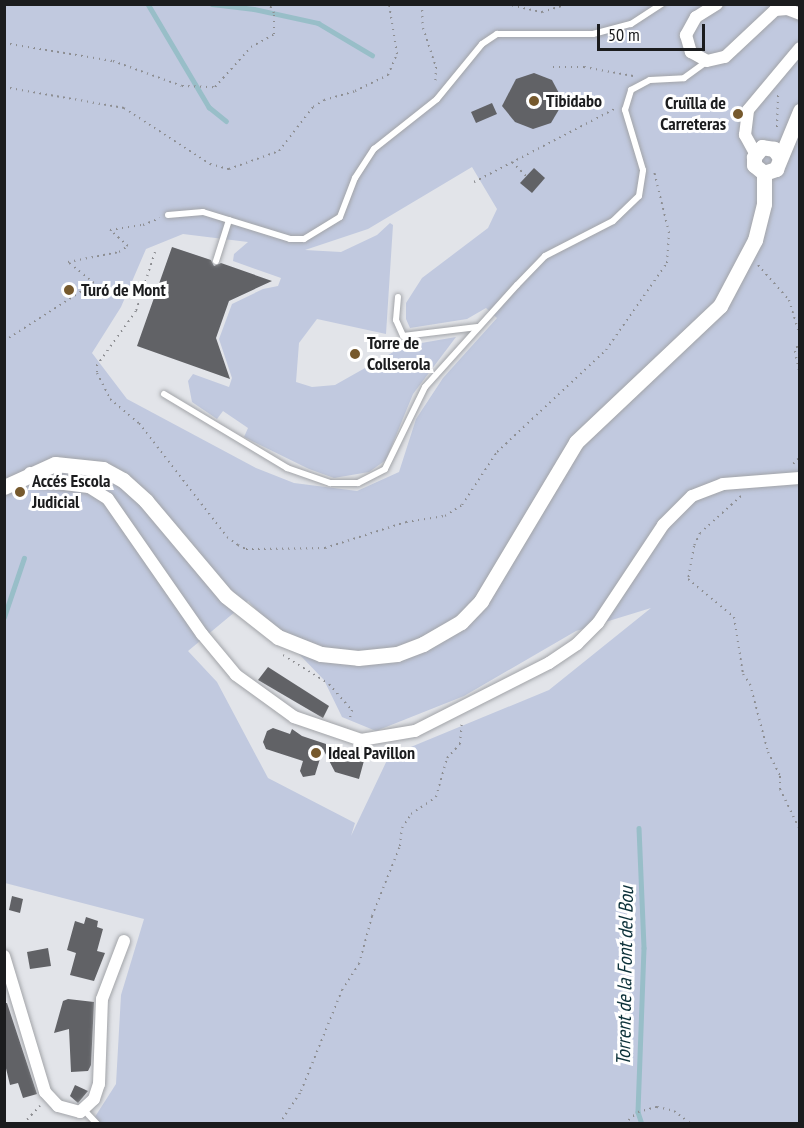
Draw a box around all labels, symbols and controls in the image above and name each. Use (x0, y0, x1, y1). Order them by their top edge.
scale bar (600, 12, 708, 50)
text: 50 m (608, 23, 640, 46)
place label: Tibidabo (546, 90, 602, 112)
place label: Cruïlla de Carreteras (660, 93, 726, 136)
marker: Tibidabo (527, 94, 541, 108)
marker: Cruïlla de Carreteras (731, 107, 745, 121)
place label: Turó de Mont (81, 279, 166, 301)
marker: Turó de Mont (62, 283, 76, 297)
place label: Torre de Collserola (367, 333, 431, 376)
marker: Torre de Collserola (348, 347, 362, 361)
place label: Accés Escola Judicial (32, 471, 110, 514)
marker: Accés Escola Judicial (13, 485, 27, 499)
place label: Ideal Pavillon (328, 742, 415, 764)
marker: Ideal Pavillon (309, 746, 323, 760)
water label: Torrent de la Font del Bou (611, 886, 639, 1066)

